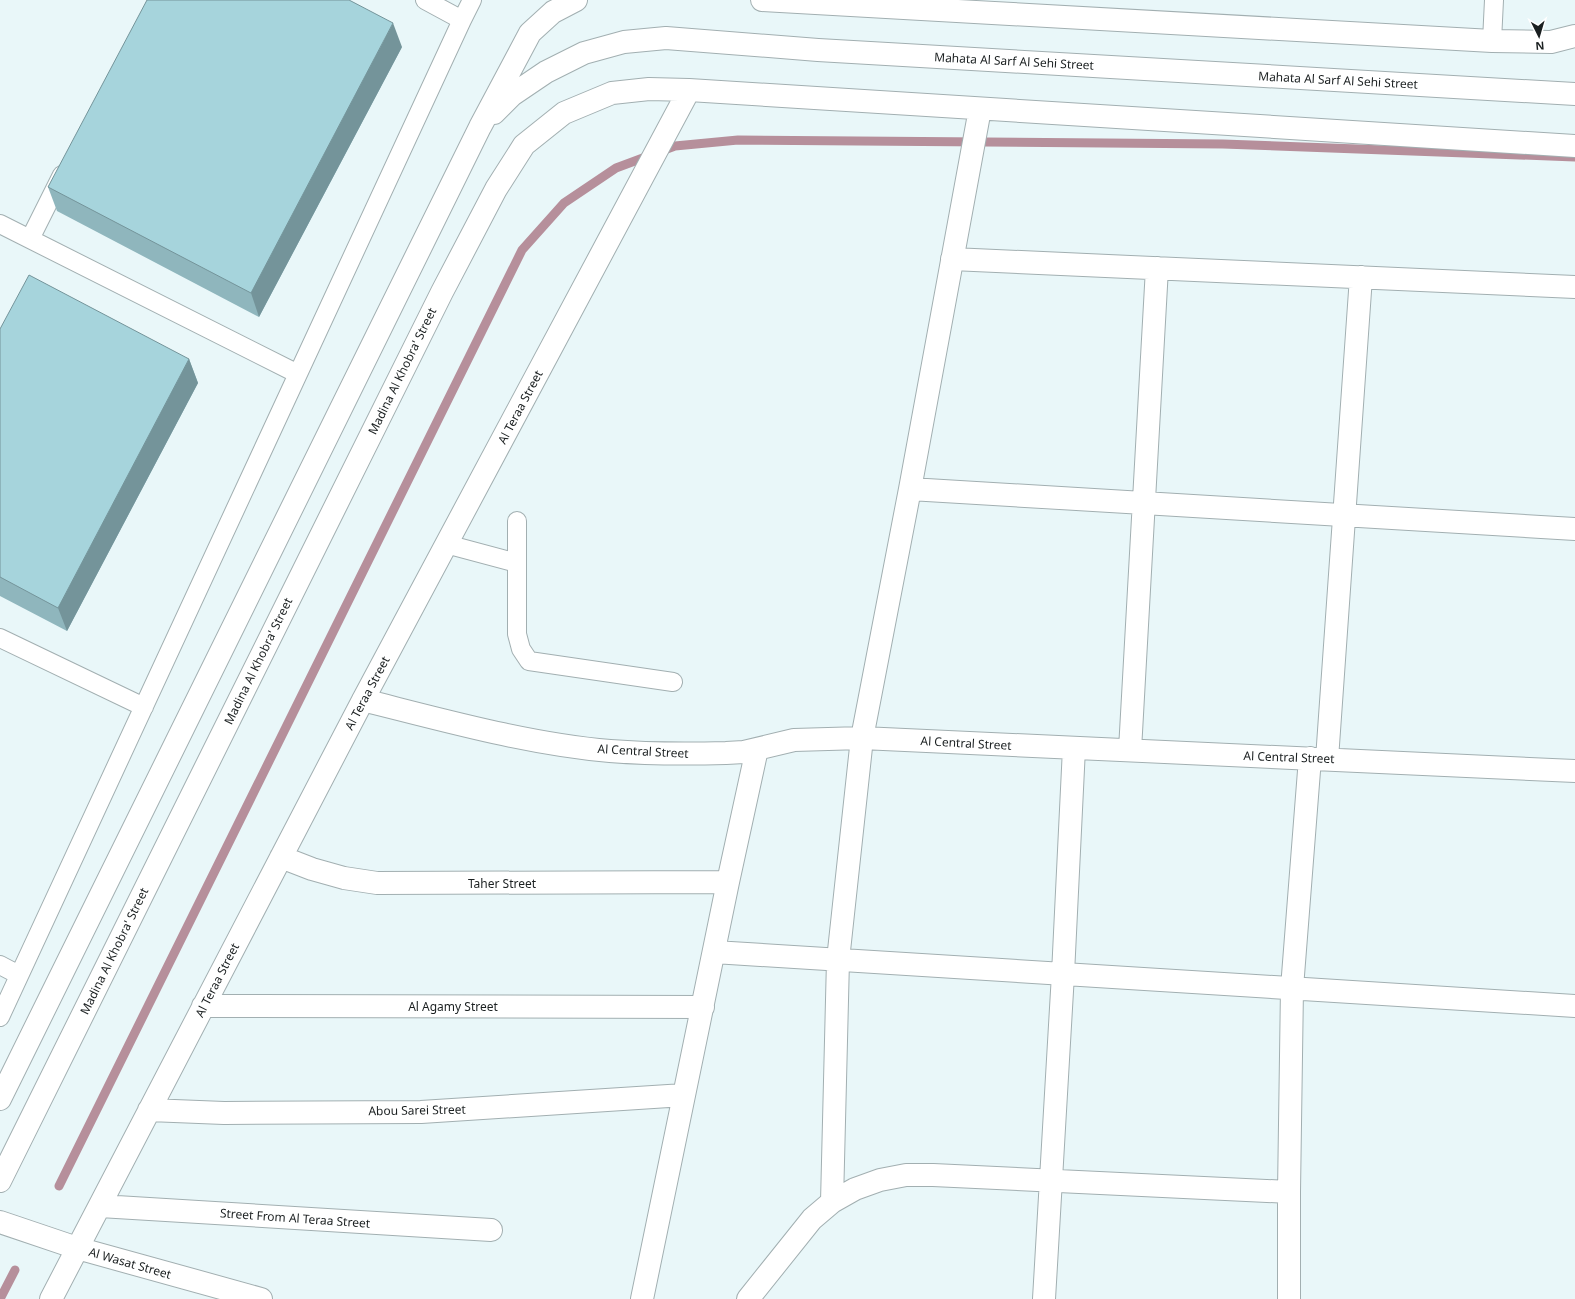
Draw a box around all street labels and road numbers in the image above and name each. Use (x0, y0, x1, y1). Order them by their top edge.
street label: Mahata Al Sarf Al Sehi Street (934, 48, 1095, 74)
street label: Mahata Al Sarf Al Sehi Street (1258, 67, 1419, 93)
street label: Madina Al Khobra' Street (364, 304, 440, 437)
street label: Al Teraa Street (493, 367, 547, 447)
street label: Madina Al Khobra' Street (220, 594, 296, 727)
street label: Al Teraa Street (340, 653, 394, 733)
street label: Al Central Street (920, 732, 1013, 754)
street label: Al Central Street (597, 740, 690, 762)
street label: Al Central Street (1243, 747, 1336, 767)
street label: Taher Street (468, 875, 537, 892)
street label: Madina Al Khobra' Street (76, 884, 152, 1017)
street label: Al Teraa Street (191, 939, 243, 1020)
street label: Al Agamy Street (408, 998, 498, 1015)
street label: Abou Sarei Street (368, 1101, 466, 1119)
street label: Street From Al Teraa Street (219, 1204, 371, 1232)
street label: Al Wasat Street (87, 1243, 174, 1283)

